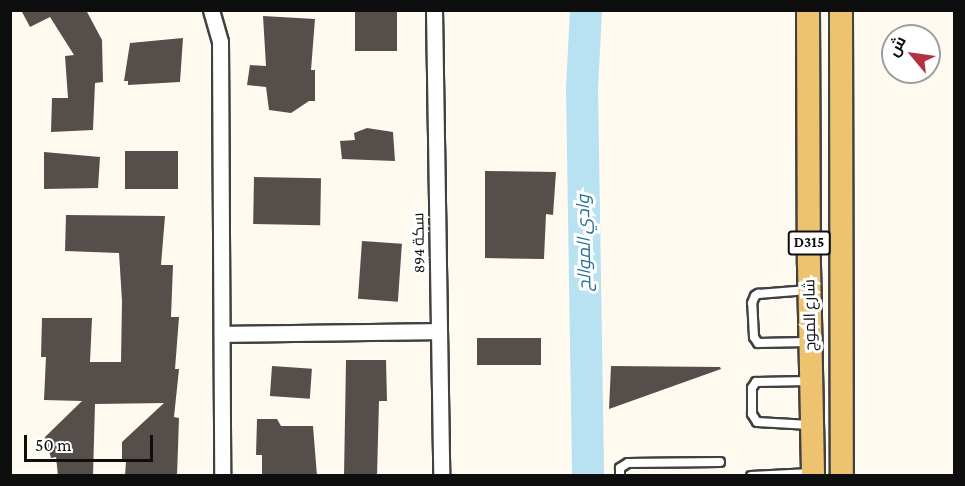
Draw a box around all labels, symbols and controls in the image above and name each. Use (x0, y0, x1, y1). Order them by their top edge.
north arrow (881, 24, 941, 84)
text: ش (884, 33, 909, 59)
water label: وادي الموالح (572, 195, 596, 291)
street label: سكة 894 (409, 213, 429, 273)
road number: D315 (786, 231, 832, 255)
street label: شارع الموج (800, 279, 820, 351)
scale bar (27, 423, 156, 461)
text: 50 m (35, 435, 72, 455)

